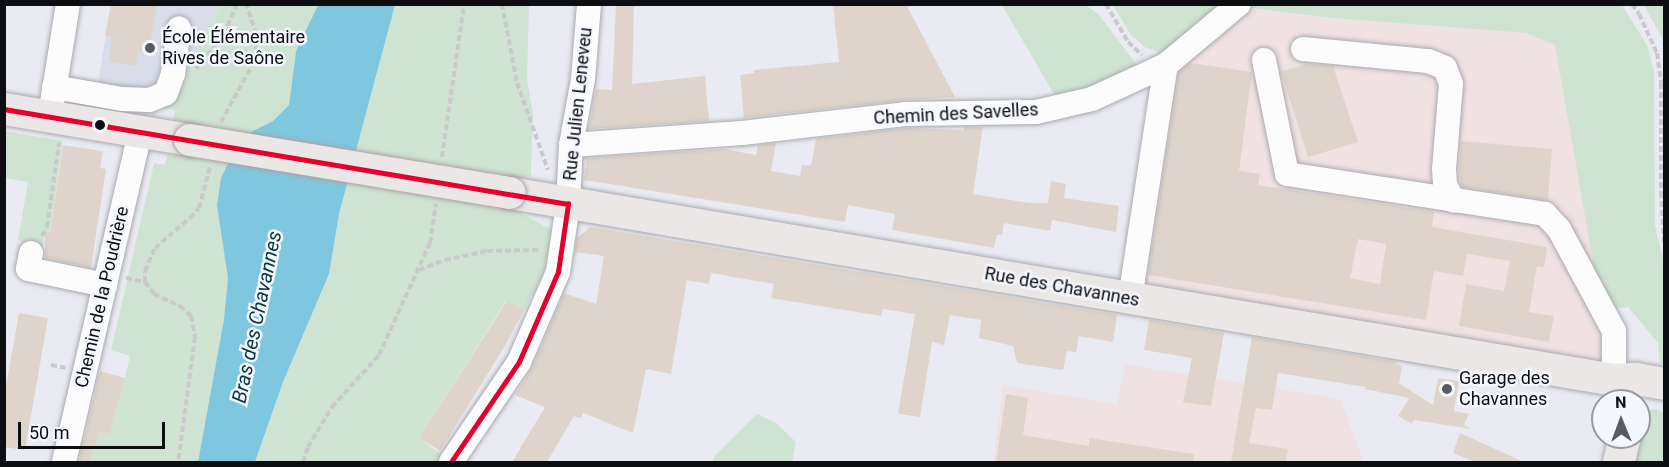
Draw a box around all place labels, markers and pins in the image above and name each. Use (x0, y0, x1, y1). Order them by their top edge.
place label: École Élémentaire Rives de Saône (162, 27, 305, 70)
marker: École Élémentaire Rives de Saône (143, 41, 157, 55)
unlabelled marker (94, 119, 106, 131)
place label: Garage des Chavannes (1459, 368, 1550, 410)
marker: Garage des Chavannes (1440, 382, 1454, 396)

